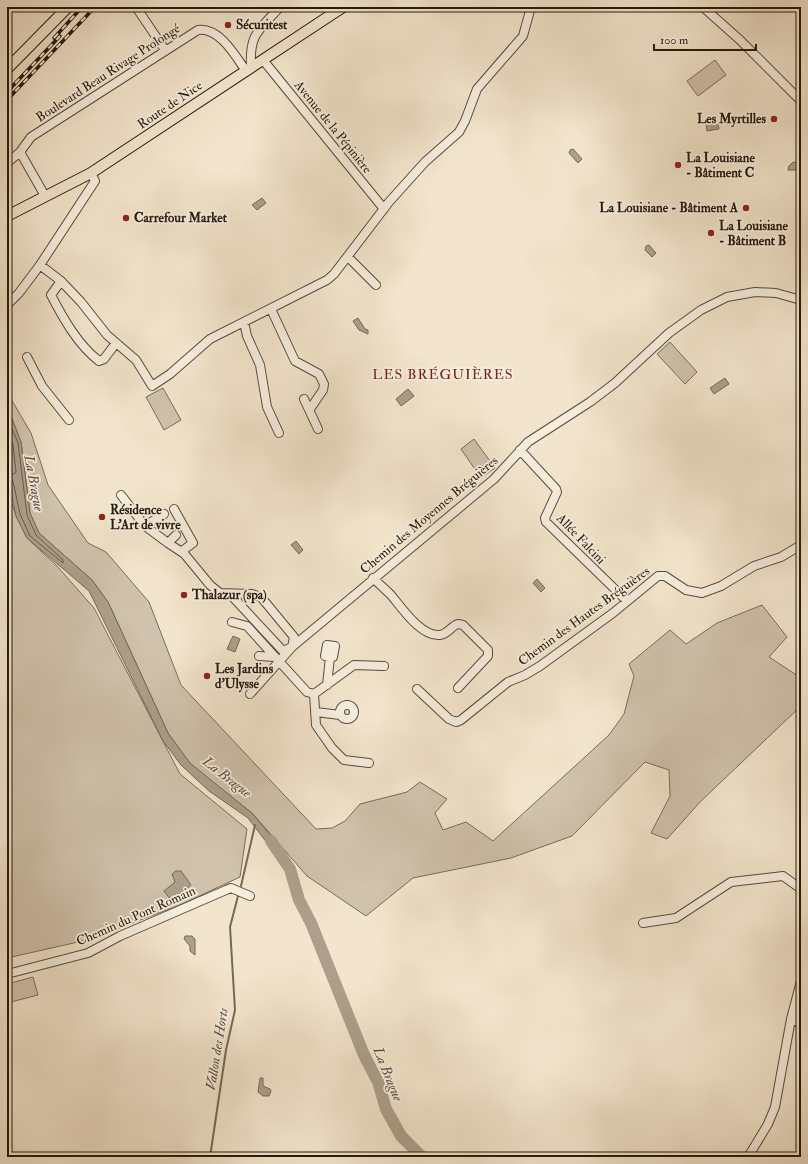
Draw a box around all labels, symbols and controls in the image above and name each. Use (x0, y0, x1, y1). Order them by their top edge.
place label: Sécuritest (236, 17, 288, 33)
street label: Boulevard Beau Rivage Prolongé (33, 20, 183, 126)
marker: Sécuritest (223, 20, 233, 30)
scale bar (654, 26, 756, 52)
text: 100 m (660, 33, 689, 48)
street label: Route de Nice (135, 77, 206, 133)
street label: Avenue de la Pépinière (289, 77, 376, 178)
place label: Les Myrtilles (697, 111, 767, 128)
marker: Les Myrtilles (769, 114, 779, 124)
place label: La Louisiane - Bâtiment C (686, 150, 755, 181)
marker: La Louisiane - Bâtiment C (673, 160, 683, 170)
place label: La Louisiane - Bâtiment A (599, 200, 739, 216)
marker: La Louisiane - Bâtiment A (741, 203, 751, 213)
place label: Carrefour Market (134, 210, 228, 226)
marker: Carrefour Market (121, 213, 131, 223)
place label: La Louisiane - Bâtiment B (719, 218, 788, 249)
marker: La Louisiane - Bâtiment B (706, 228, 716, 238)
district label: LES BRÉGUIÈRES (372, 366, 514, 383)
water label: La Brague (20, 452, 48, 513)
street label: Chemin des Moyennes Bréguières (357, 452, 502, 578)
place label: Résidence L'Art de vivre (110, 502, 181, 533)
street label: Allée Falcini (552, 510, 609, 568)
marker: Résidence L'Art de vivre (97, 512, 107, 522)
street label: Chemin des Hautes Bréguières (515, 563, 653, 669)
place label: Thalazur (spa) (191, 587, 267, 604)
marker: Thalazur (spa) (179, 590, 189, 600)
place label: Les Jardins d'Ulysse (215, 661, 274, 693)
marker: Les Jardins d'Ulysse (202, 671, 212, 681)
water label: La Brague (199, 752, 255, 801)
street label: Chemin du Pont Romain (74, 882, 198, 949)
water label: Vallon des Horts (202, 1006, 232, 1091)
water label: La Brague (369, 1044, 407, 1104)

